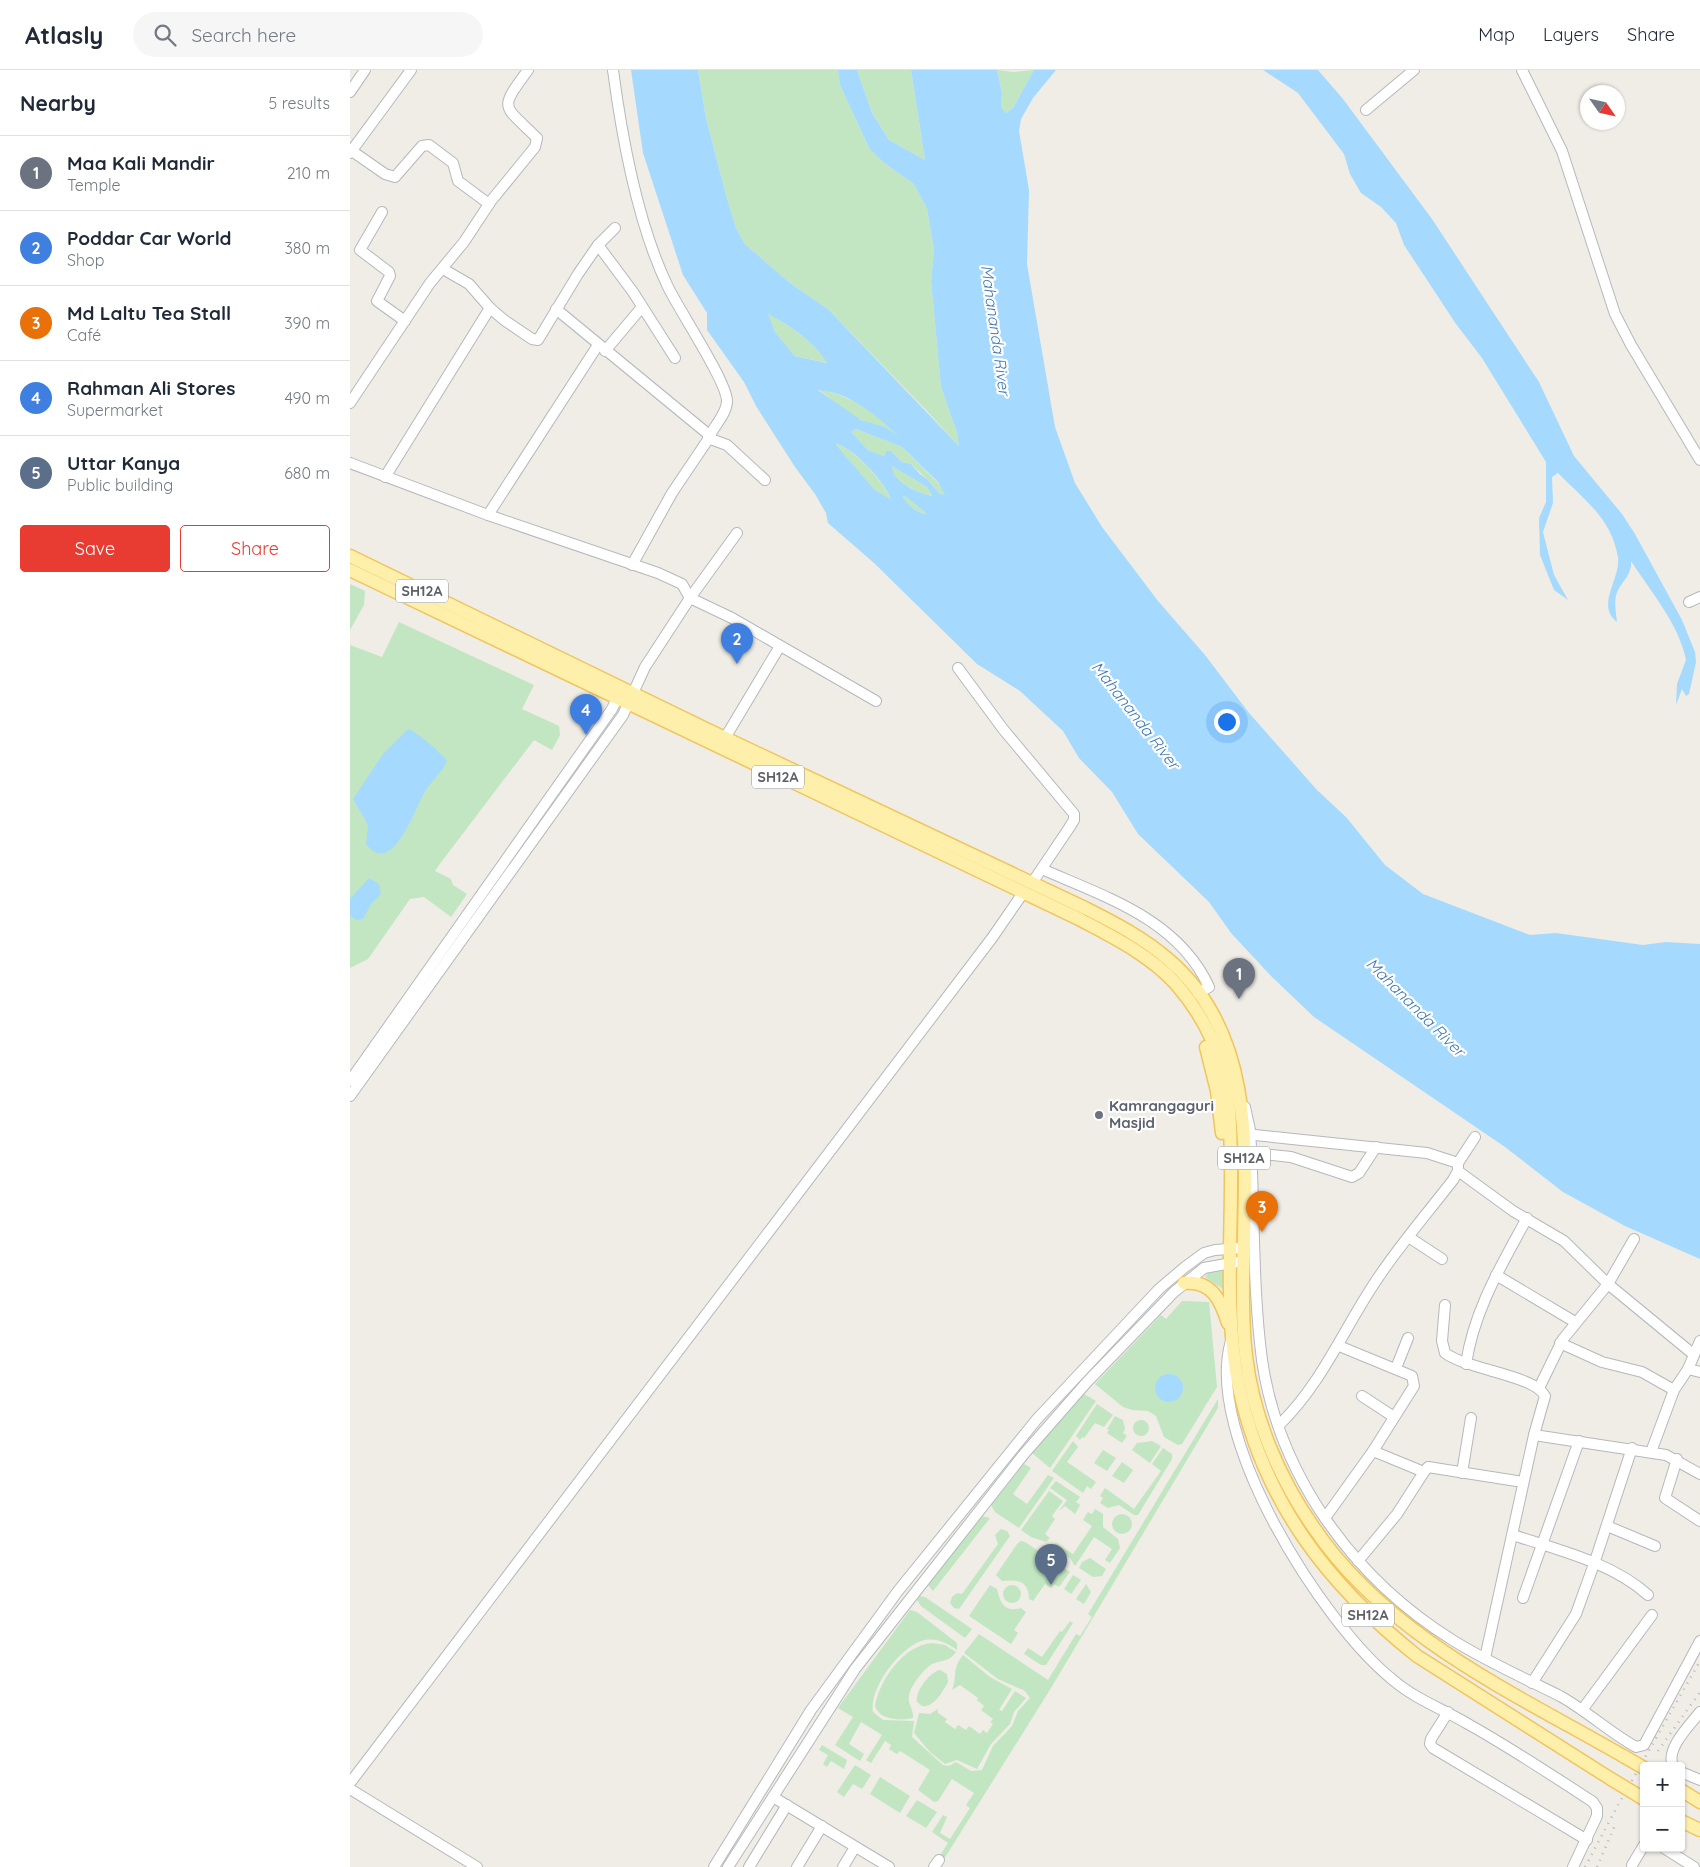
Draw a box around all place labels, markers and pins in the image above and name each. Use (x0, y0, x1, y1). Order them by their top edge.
pin: 2 (721, 623, 753, 664)
pin: 4 (570, 694, 602, 735)
pin: 1 (1223, 958, 1255, 999)
place label: Kamrangaguri Masjid (1109, 1096, 1214, 1132)
marker: Kamrangaguri Masjid (1093, 1109, 1105, 1121)
pin: 3 (1246, 1191, 1278, 1232)
pin: 5 (1035, 1544, 1067, 1585)

